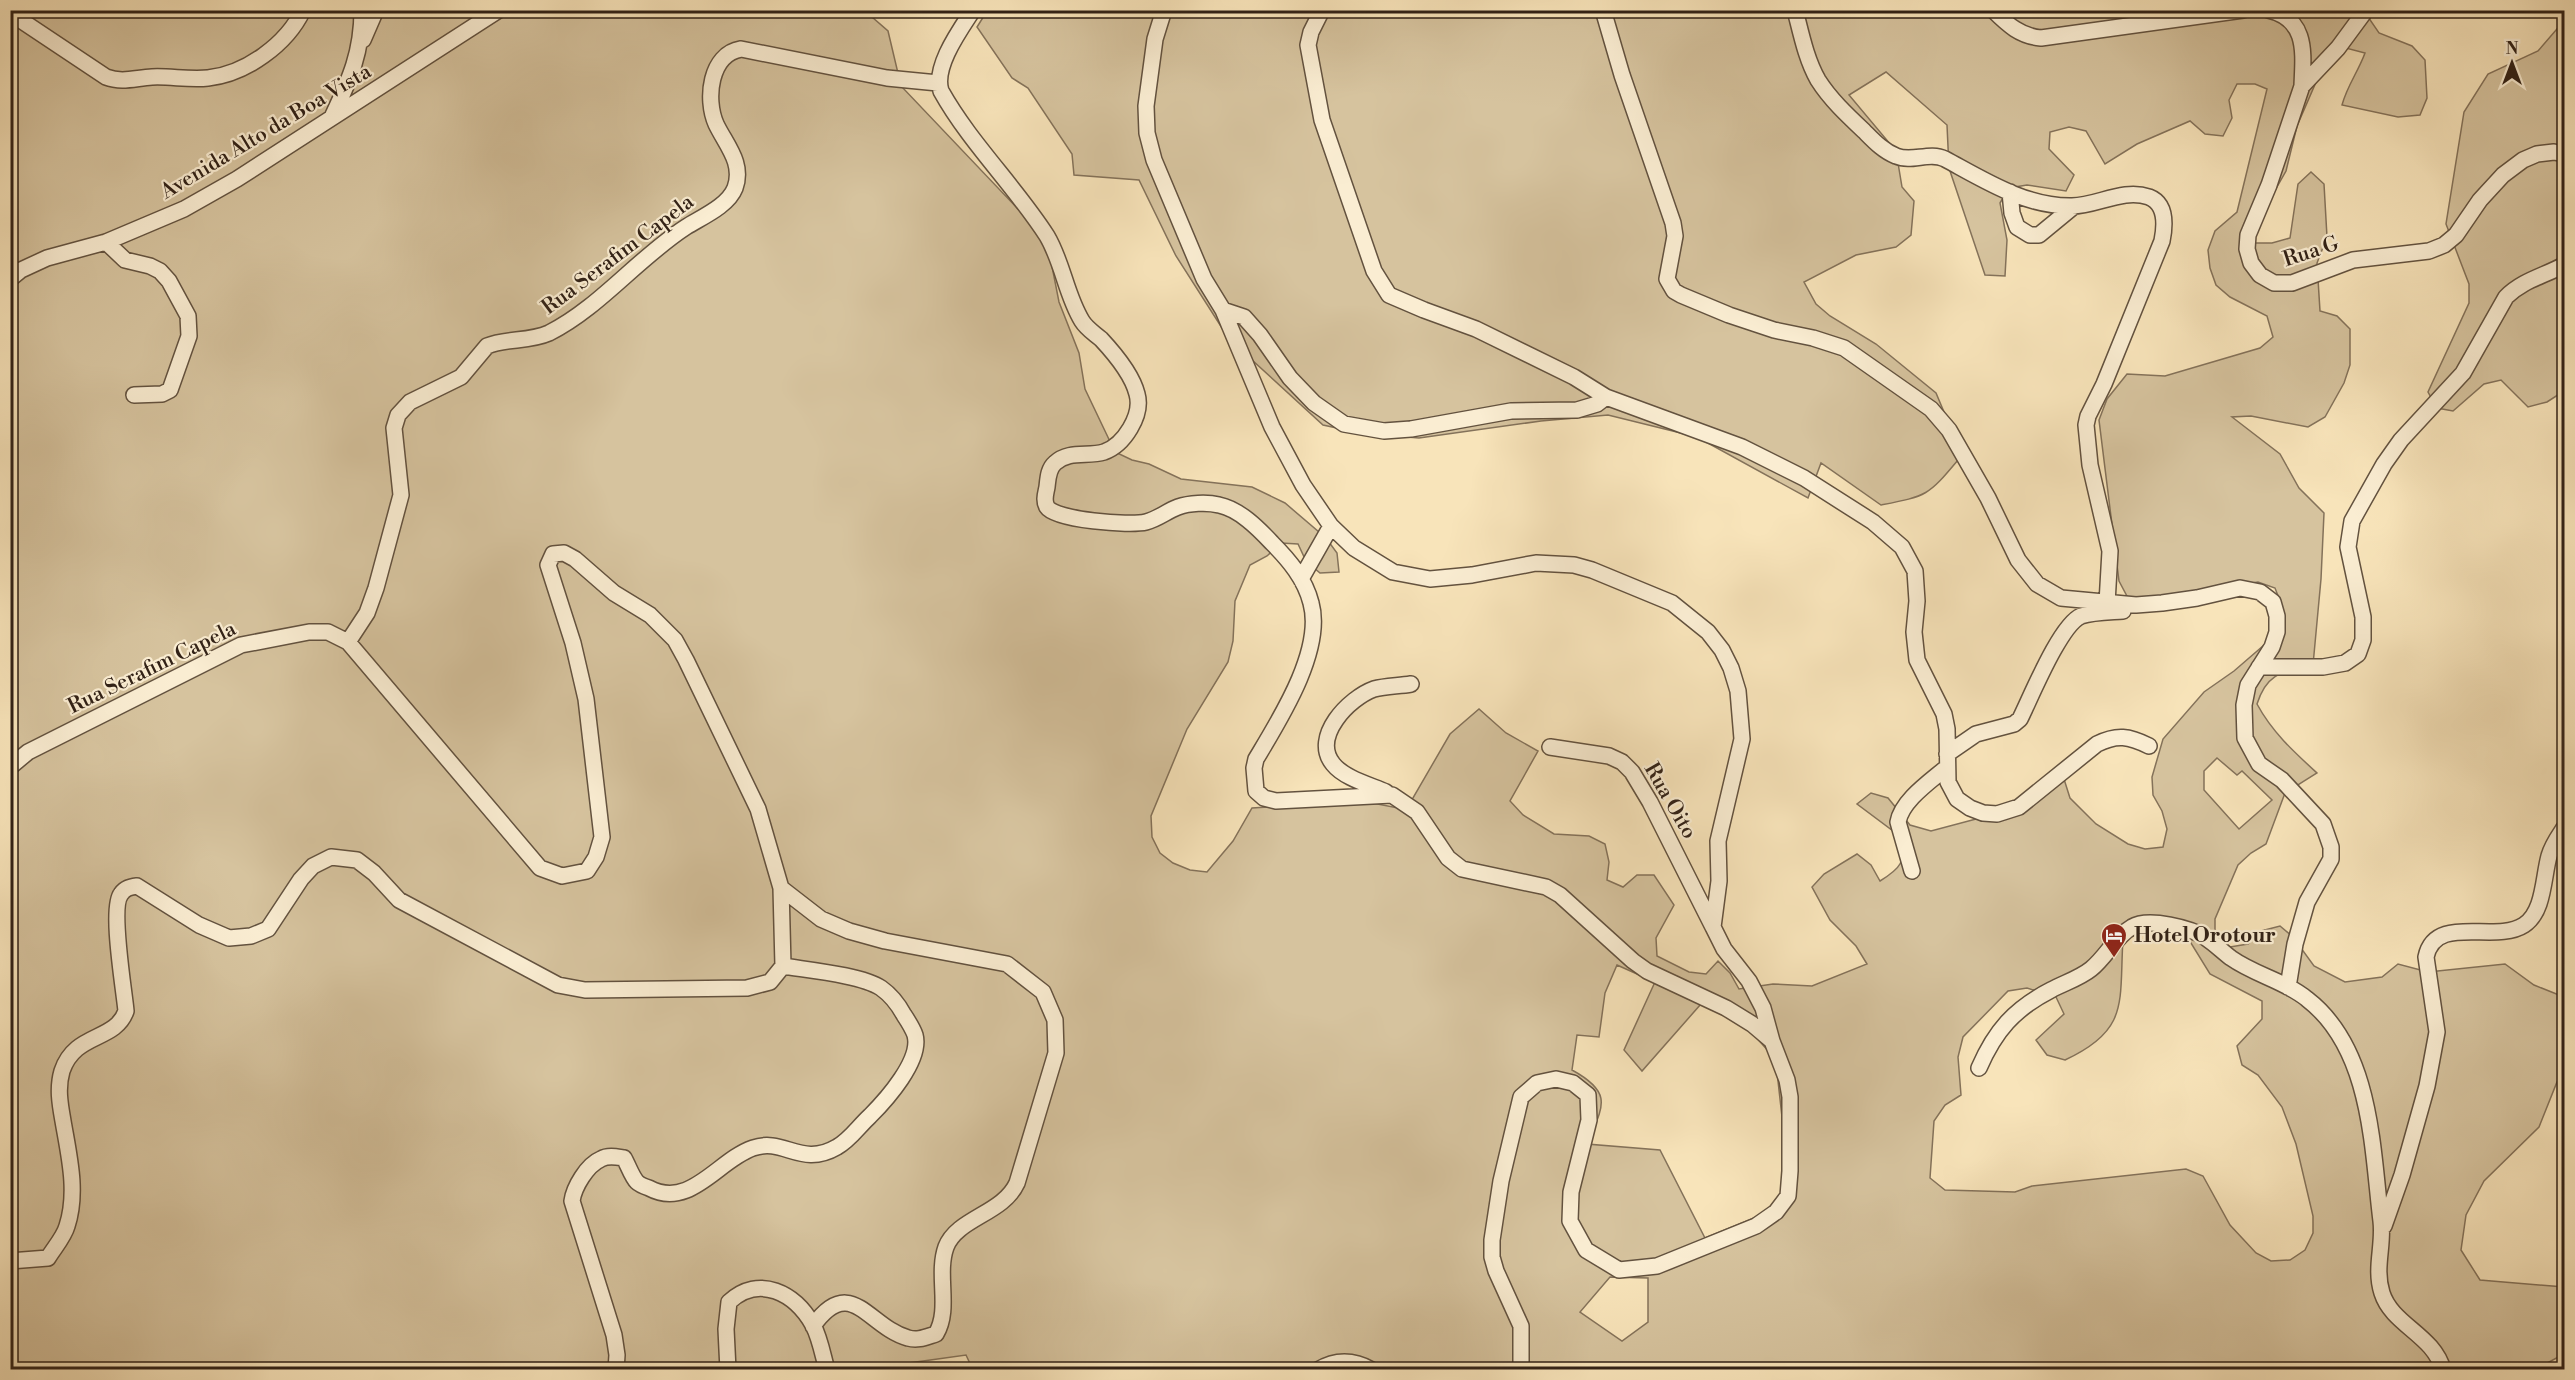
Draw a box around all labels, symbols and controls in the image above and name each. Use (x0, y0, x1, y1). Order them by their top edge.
north arrow (2482, 33, 2542, 93)
text: N (2506, 39, 2519, 59)
street label: Avenida Alto da Boa Vista (155, 59, 376, 206)
street label: Rua Serafim Capela (537, 189, 700, 321)
street label: Rua G (2280, 231, 2343, 273)
street label: Rua Serafim Capela (64, 616, 241, 720)
street label: Rua Oito (1638, 758, 1702, 844)
hotel icon: Hotel Orotour (2099, 921, 2129, 959)
place label: Hotel Orotour (2134, 923, 2276, 949)

